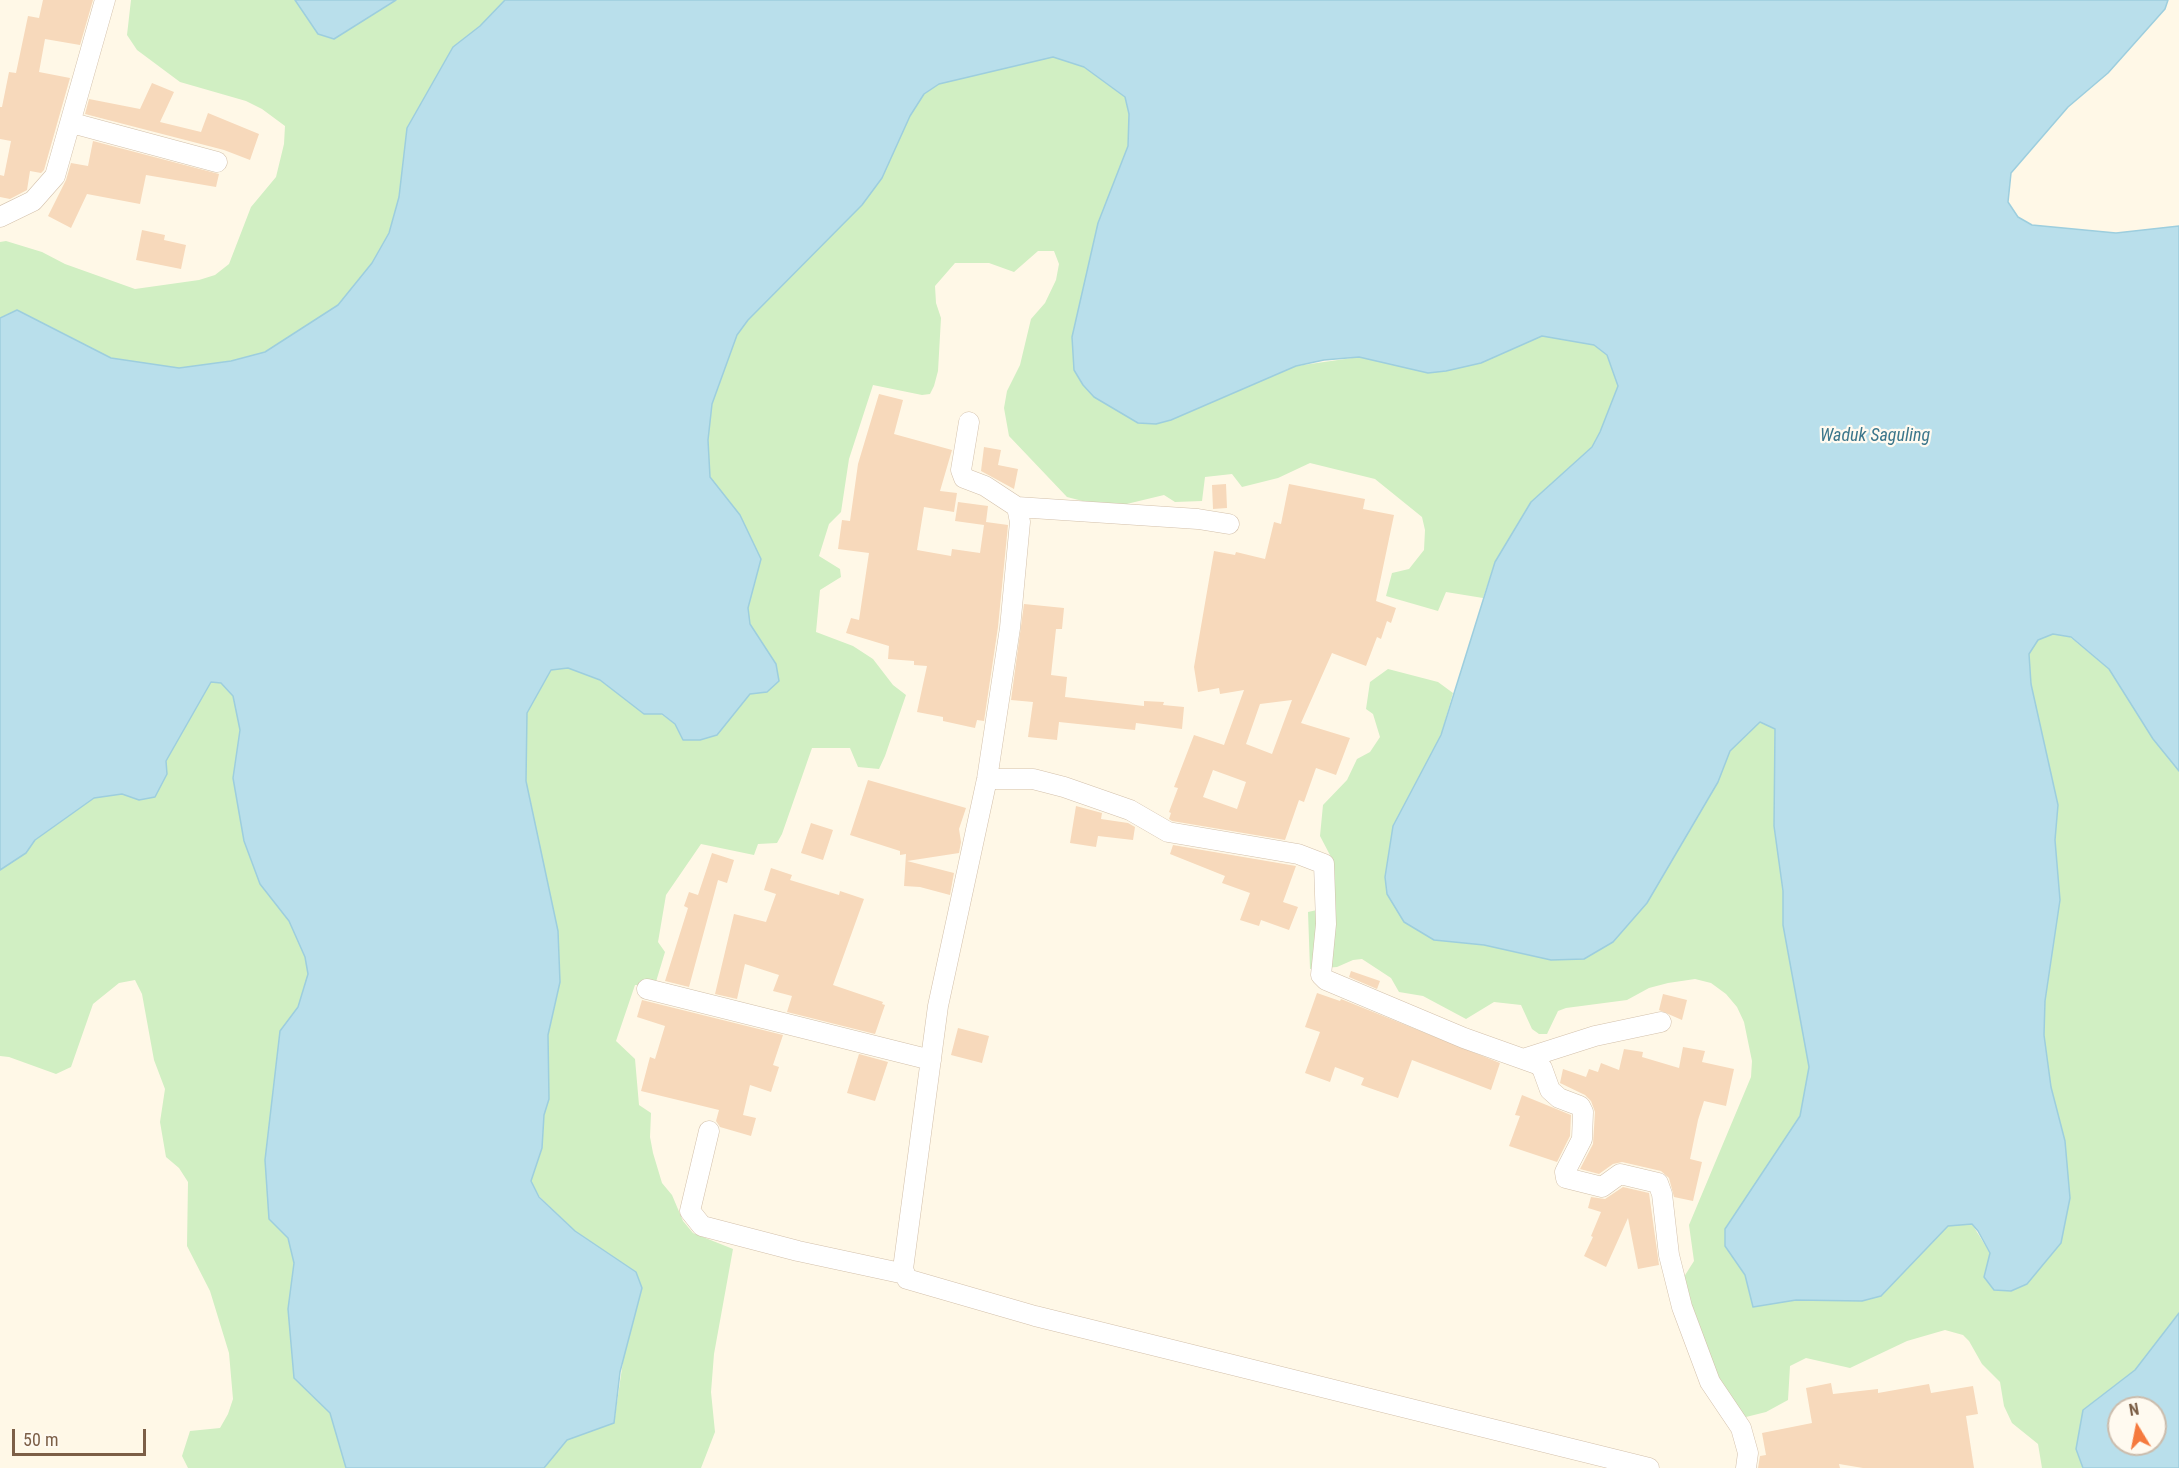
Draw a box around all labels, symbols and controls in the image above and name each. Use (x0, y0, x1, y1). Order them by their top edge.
water label: Waduk Saguling (1820, 425, 1930, 447)
north arrow (2107, 1396, 2167, 1456)
text: N (2128, 1400, 2141, 1420)
scale bar (15, 1417, 148, 1455)
text: 50 m (23, 1429, 58, 1450)

